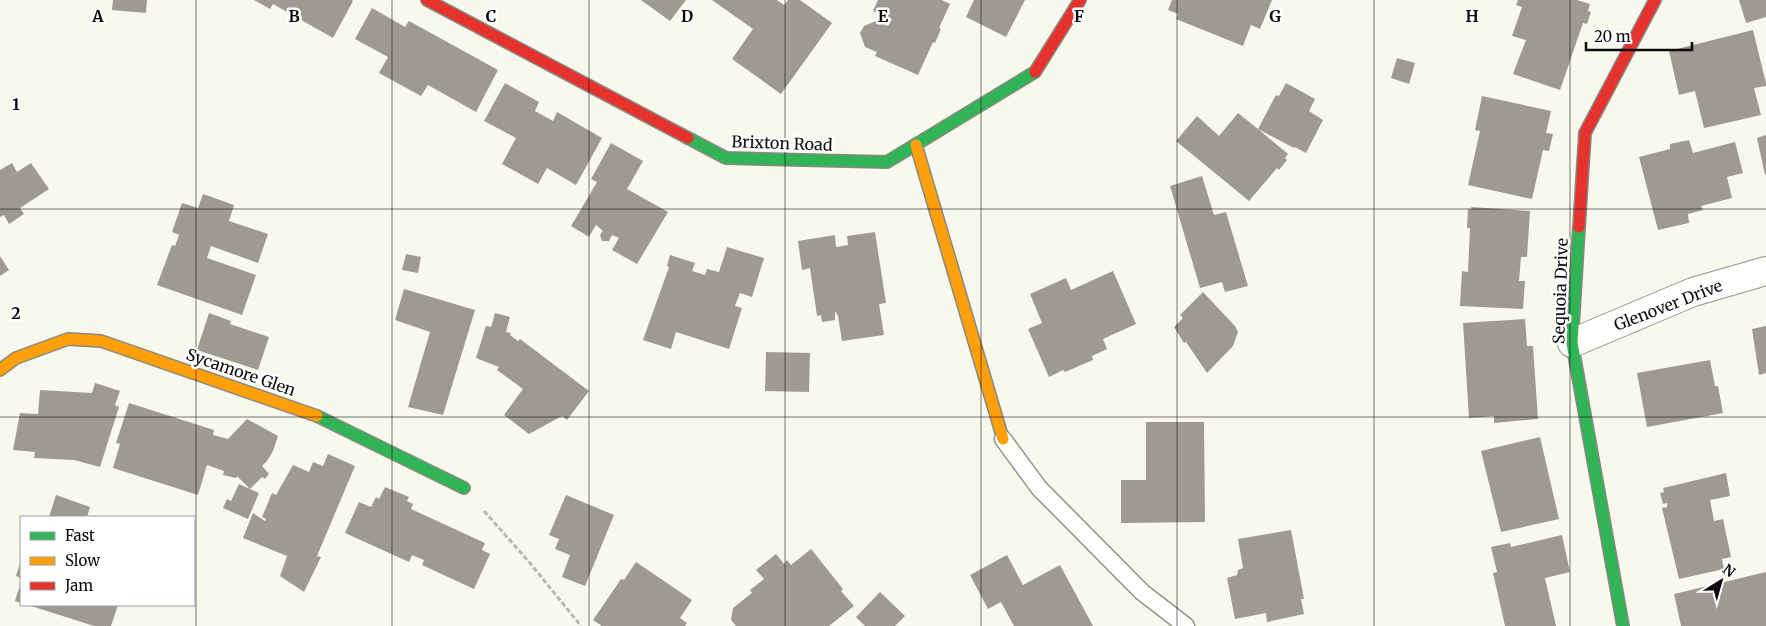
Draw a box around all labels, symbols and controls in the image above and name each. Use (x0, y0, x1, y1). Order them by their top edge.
text: A (91, 6, 104, 26)
text: B (288, 6, 300, 26)
text: C (486, 6, 496, 26)
text: D (681, 6, 693, 26)
text: E (878, 6, 889, 26)
text: F (1074, 6, 1084, 26)
text: G (1269, 6, 1281, 26)
text: H (1465, 6, 1479, 26)
scale bar (1586, 20, 1692, 52)
text: 20 m (1594, 27, 1631, 46)
text: 1 (12, 94, 20, 114)
street label: Brixton Road (731, 131, 833, 155)
street label: Sequoia Drive (1548, 238, 1572, 344)
street label: Glenover Drive (1611, 275, 1725, 335)
text: 2 (11, 303, 21, 323)
street label: Sycamore Glen (184, 344, 299, 400)
legend (20, 516, 195, 606)
text: Fast (65, 526, 95, 545)
text: Slow (65, 551, 100, 570)
north arrow (1696, 556, 1746, 606)
text: N (1719, 560, 1739, 581)
text: Jam (64, 576, 93, 595)

